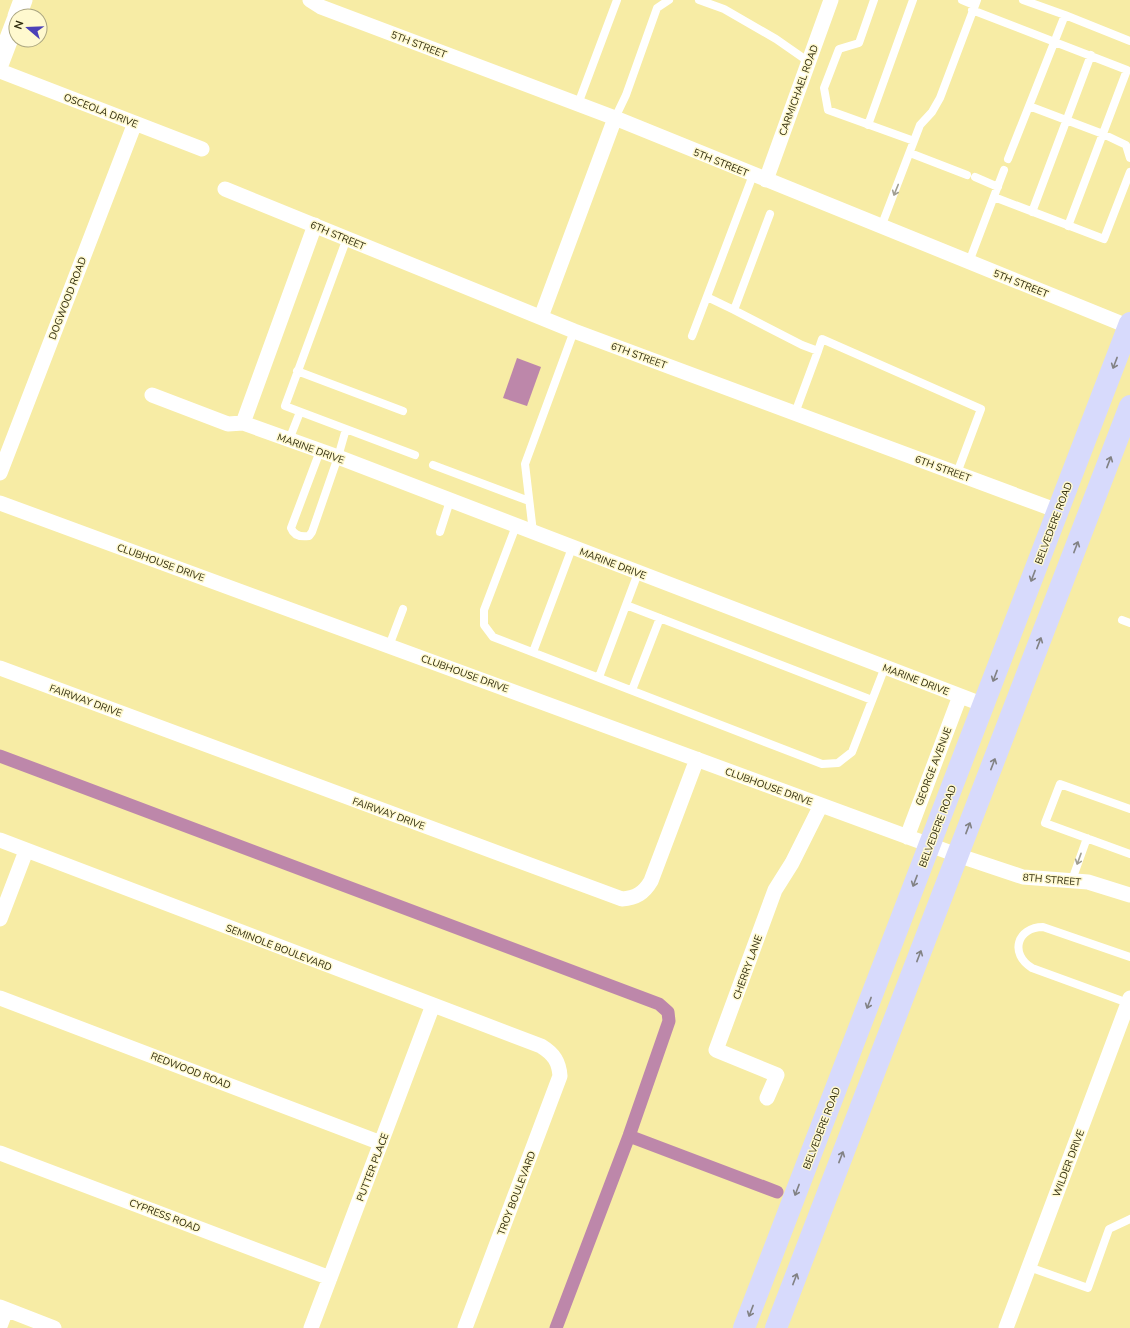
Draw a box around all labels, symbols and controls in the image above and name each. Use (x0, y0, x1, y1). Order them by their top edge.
north arrow (8, 8, 48, 48)
text: N (11, 19, 27, 31)
street label: 5TH STREET (389, 28, 448, 62)
street label: CARMICHAEL ROAD (776, 43, 822, 138)
street label: OSCEOLA DRIVE (61, 90, 140, 132)
street label: 5TH STREET (691, 145, 750, 180)
one-way arrow (892, 183, 899, 195)
street label: 6TH STREET (308, 218, 367, 254)
street label: DOGWOOD ROAD (46, 255, 90, 342)
street label: 5TH STREET (991, 266, 1050, 301)
street label: 6TH STREET (609, 339, 669, 373)
one-way arrow (1110, 357, 1118, 369)
street label: MARINE DRIVE (275, 430, 346, 468)
street label: 6TH STREET (913, 452, 973, 486)
one-way arrow (1105, 456, 1113, 468)
street label: BELVEDERE ROAD (1032, 480, 1076, 566)
street label: CLUBHOUSE DRIVE (115, 541, 207, 585)
one-way arrow (1072, 542, 1080, 554)
street label: MARINE DRIVE (577, 545, 648, 583)
one-way arrow (1028, 570, 1036, 582)
one-way arrow (1036, 637, 1044, 649)
street label: CLUBHOUSE DRIVE (419, 652, 511, 696)
street label: MARINE DRIVE (880, 661, 951, 699)
one-way arrow (990, 669, 998, 681)
street label: FAIRWAY DRIVE (47, 681, 124, 721)
street label: GEORGE AVENUE (913, 725, 955, 808)
one-way arrow (989, 759, 997, 771)
street label: CLUBHOUSE DRIVE (723, 765, 815, 809)
street label: BELVEDERE ROAD (916, 783, 960, 869)
street label: FAIRWAY DRIVE (350, 794, 427, 834)
one-way arrow (964, 822, 972, 834)
one-way arrow (1075, 853, 1083, 865)
street label: 8TH STREET (1022, 870, 1082, 890)
one-way arrow (911, 875, 919, 887)
street label: SEMINOLE BOULEVARD (224, 921, 334, 975)
street label: CHERRY LANE (730, 933, 766, 1002)
one-way arrow (915, 951, 923, 963)
one-way arrow (864, 996, 872, 1008)
street label: REDWOOD ROAD (149, 1049, 233, 1093)
street label: BELVEDERE ROAD (800, 1085, 844, 1171)
street label: WILDER DRIVE (1050, 1128, 1088, 1199)
street label: PUTTER PLACE (353, 1131, 392, 1204)
street label: TROY BOULEVARD (494, 1149, 539, 1237)
one-way arrow (838, 1152, 846, 1164)
one-way arrow (793, 1183, 801, 1195)
street label: CYPRESS ROAD (127, 1196, 202, 1236)
one-way arrow (791, 1273, 799, 1285)
one-way arrow (746, 1304, 754, 1316)

